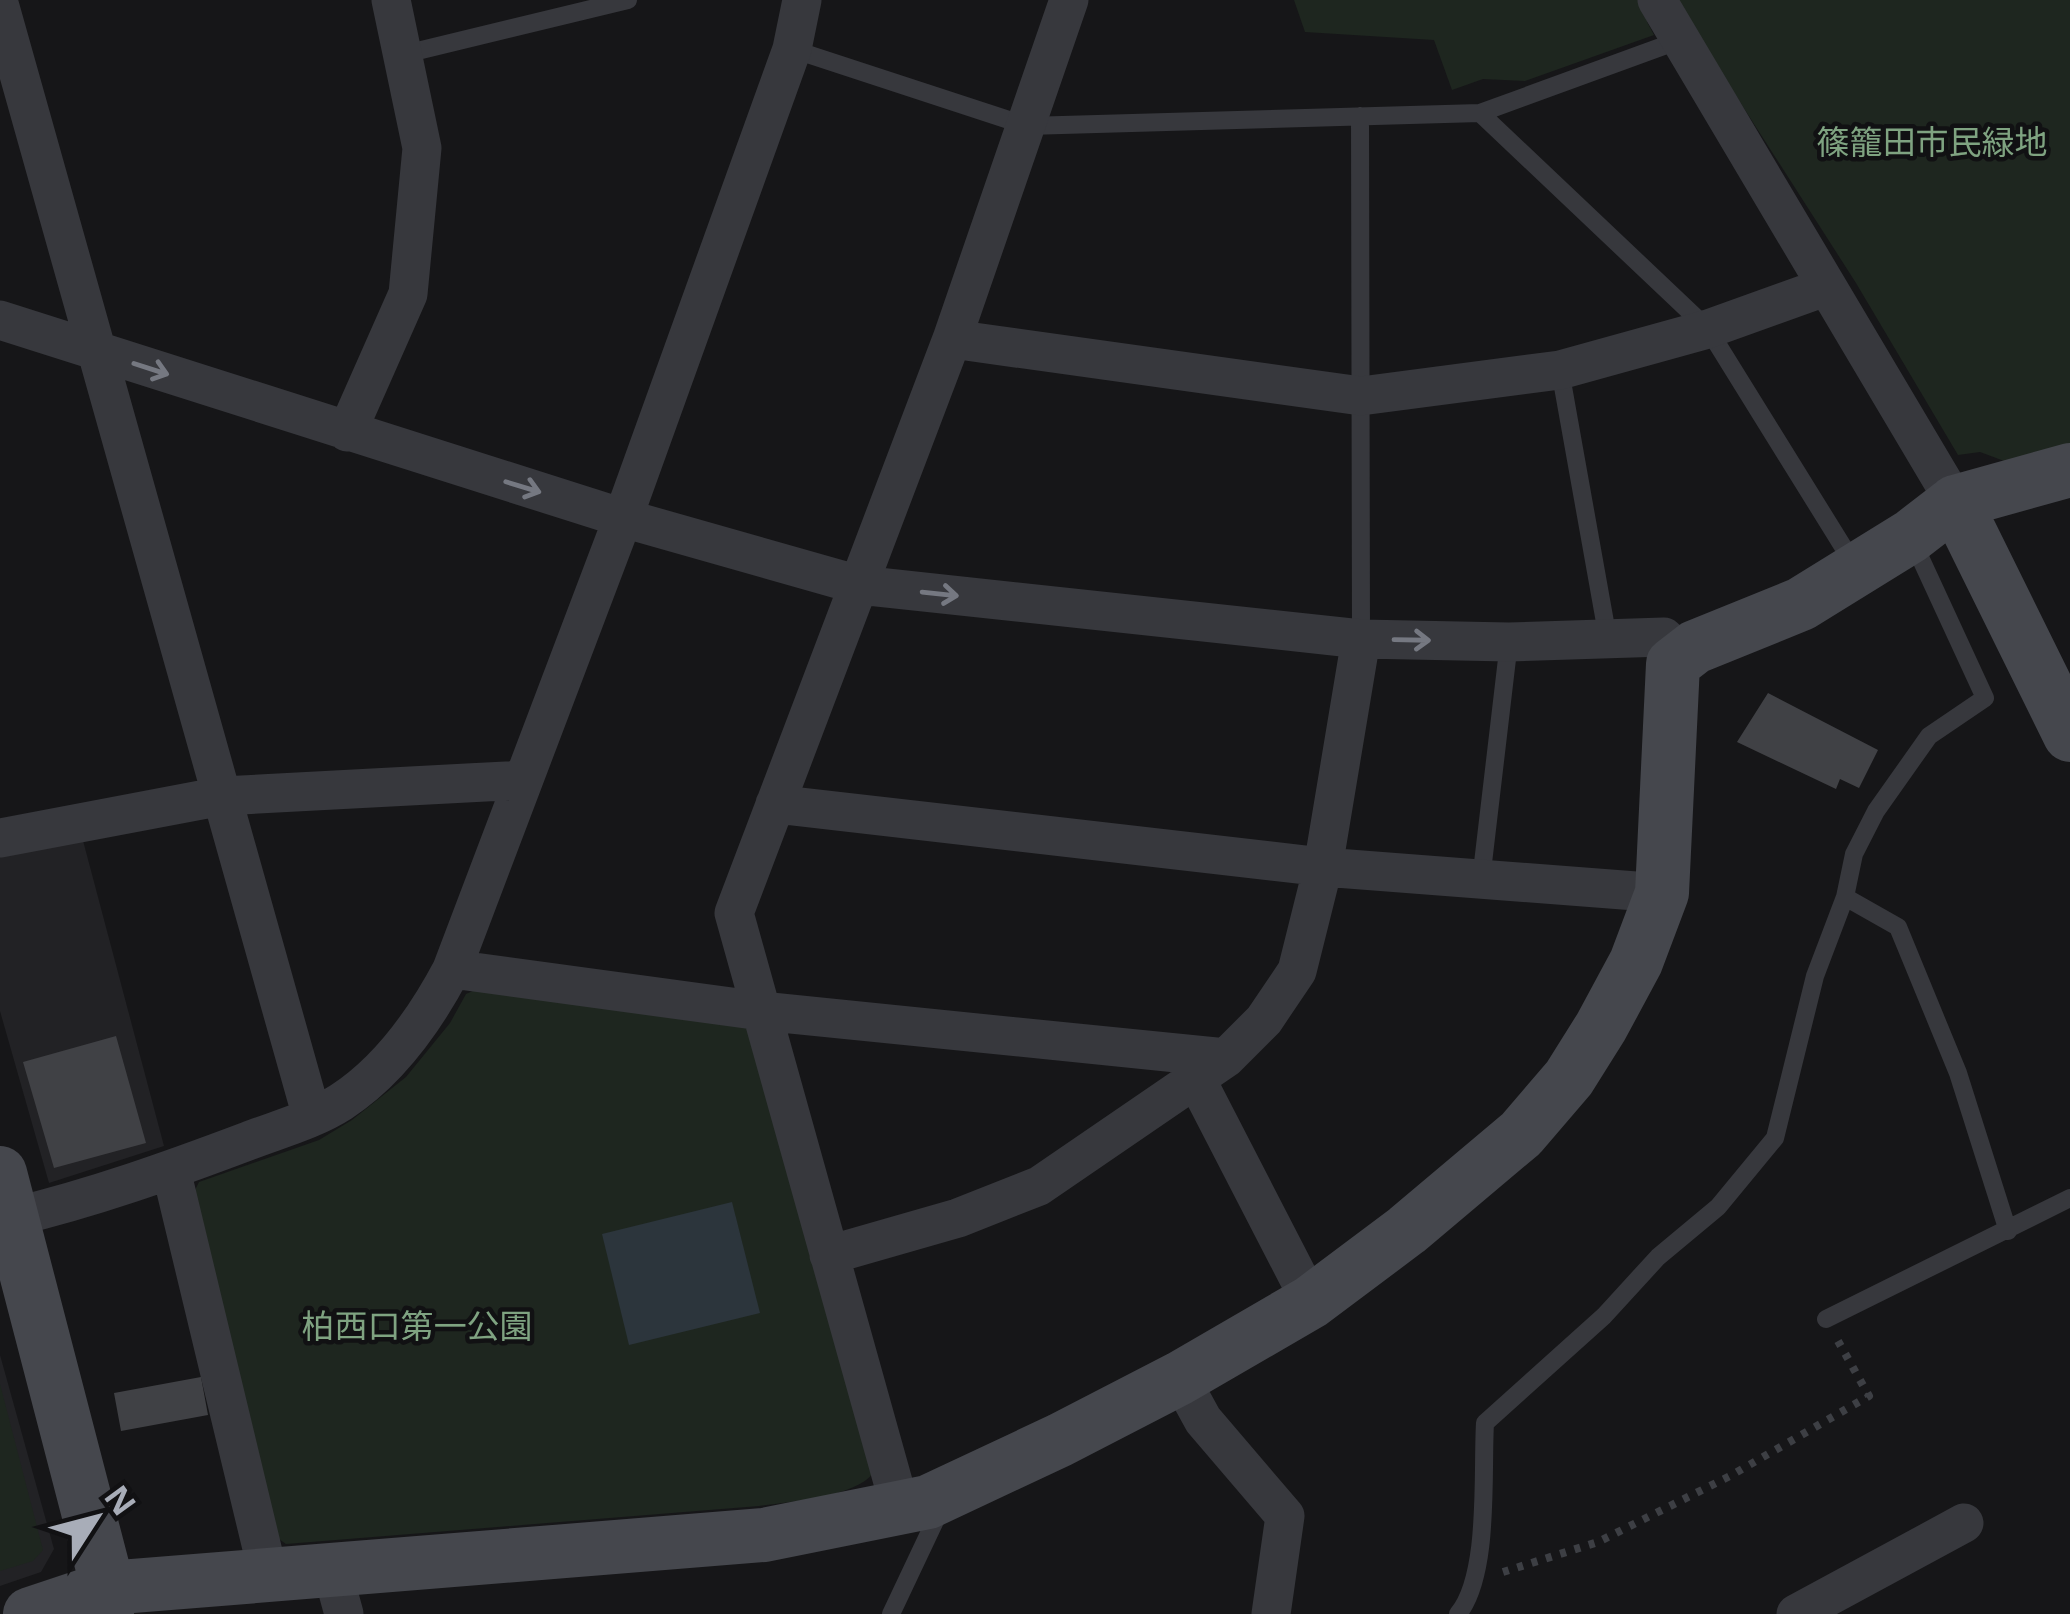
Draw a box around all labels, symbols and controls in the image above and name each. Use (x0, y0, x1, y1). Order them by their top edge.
park label: 篠籠田市民緑地 (1817, 119, 2048, 164)
one-way arrow (131, 360, 169, 382)
one-way arrow (503, 477, 541, 499)
one-way arrow (920, 583, 959, 606)
one-way arrow (1392, 629, 1431, 651)
park label: 柏西口第一公園 (302, 1303, 533, 1348)
north arrow (36, 1458, 156, 1578)
text: N (95, 1476, 147, 1524)

